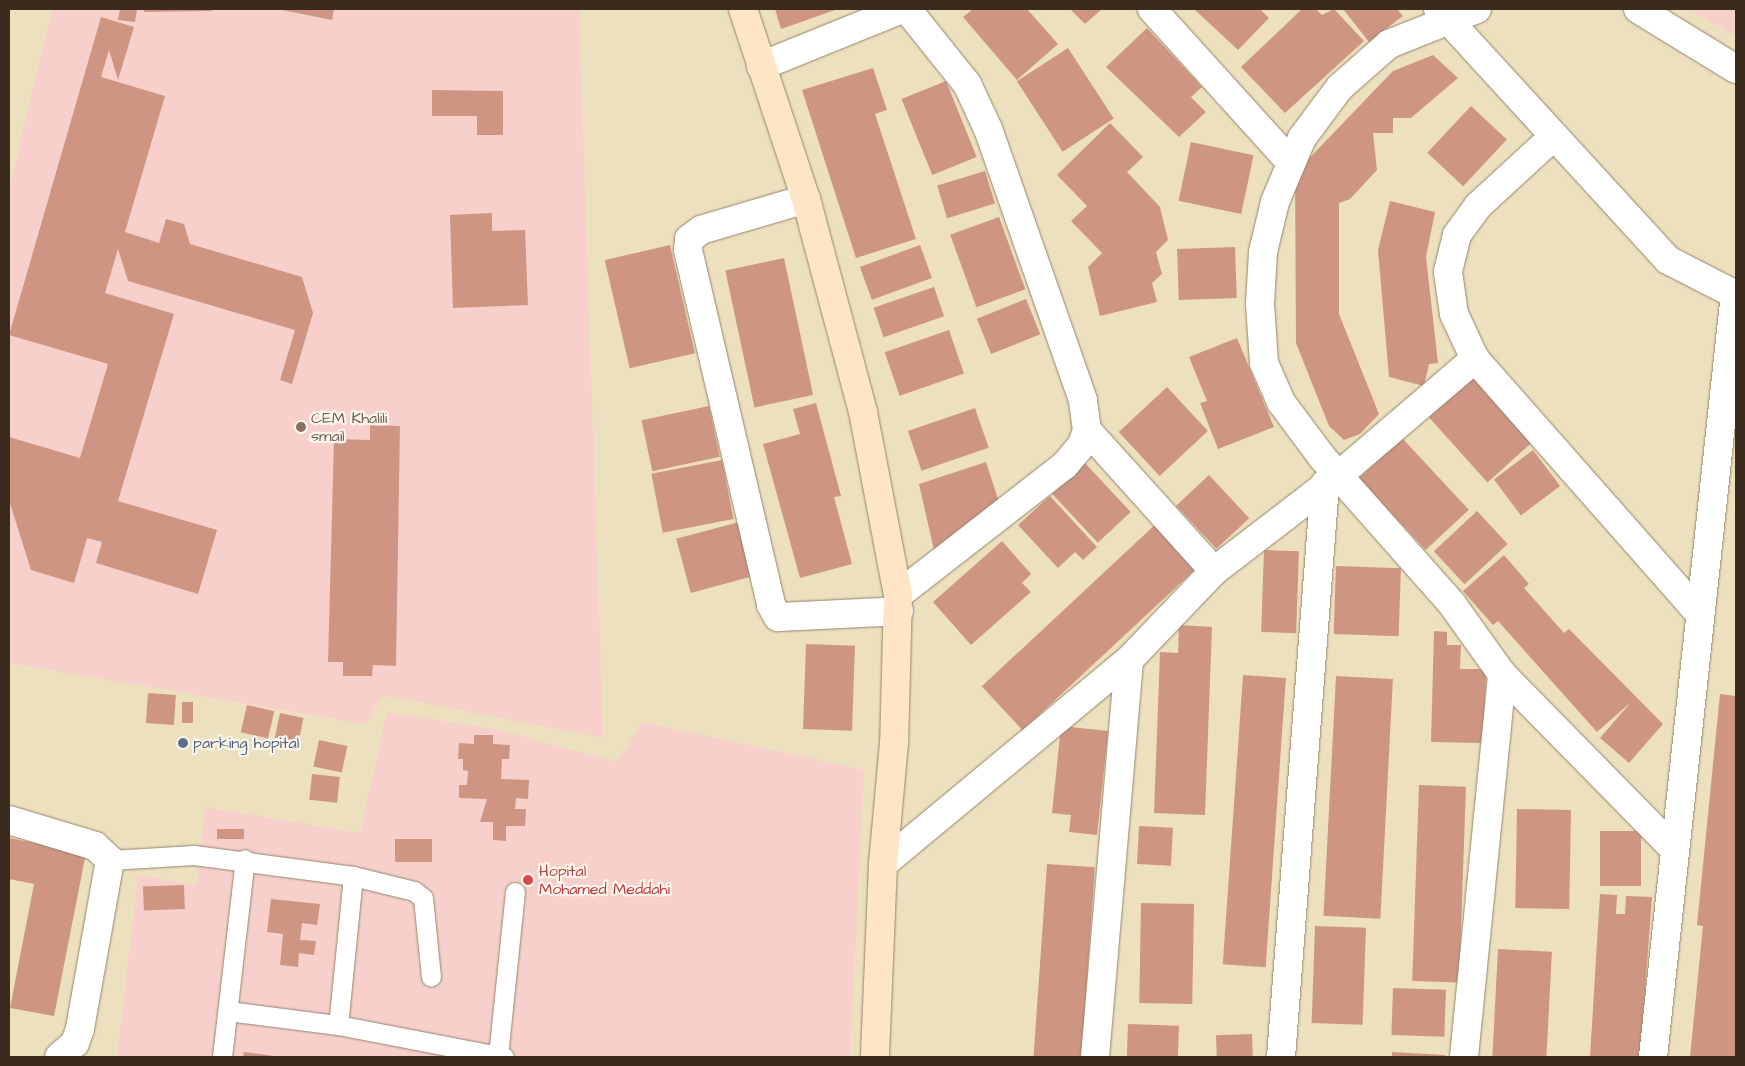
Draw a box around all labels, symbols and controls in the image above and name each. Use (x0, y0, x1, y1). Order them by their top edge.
place label: CEM Khalili smail (311, 408, 387, 446)
marker: CEM Khalili smail (295, 421, 307, 433)
place label: parking hopital (193, 733, 299, 753)
marker: parking hopital (177, 737, 189, 749)
place label: Hopital Mohamed Meddahi (539, 861, 670, 899)
marker: Hopital Mohamed Meddahi (521, 873, 535, 887)

